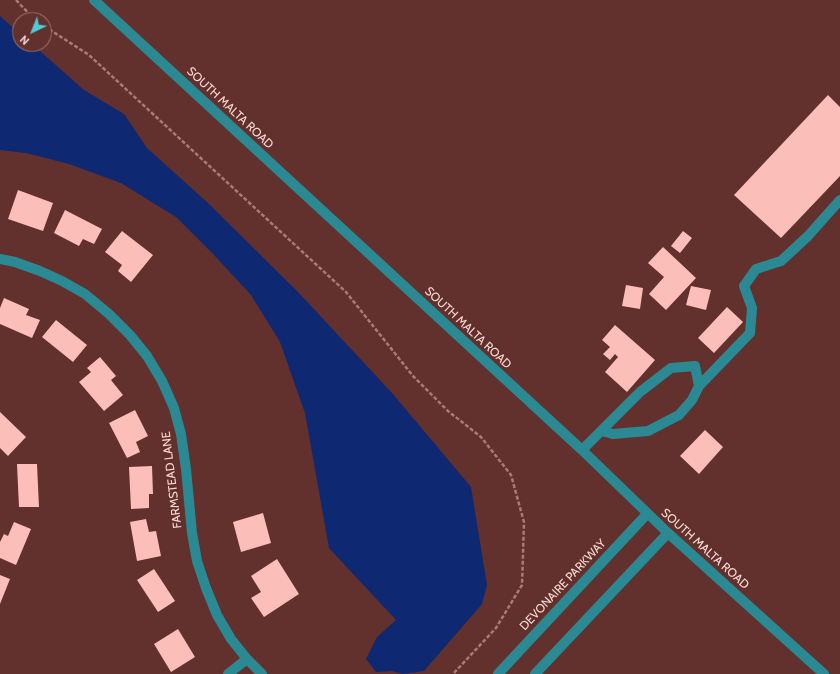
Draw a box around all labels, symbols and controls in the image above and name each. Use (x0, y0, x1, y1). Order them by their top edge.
north arrow (12, 12, 52, 52)
text: N (17, 32, 32, 48)
street label: SOUTH MALTA ROAD (184, 64, 276, 152)
street label: SOUTH MALTA ROAD (422, 284, 514, 372)
street label: FARMSTEAD LANE (159, 431, 185, 529)
street label: SOUTH MALTA ROAD (658, 506, 752, 592)
street label: DEVONAIRE PARKWAY (517, 536, 609, 634)

